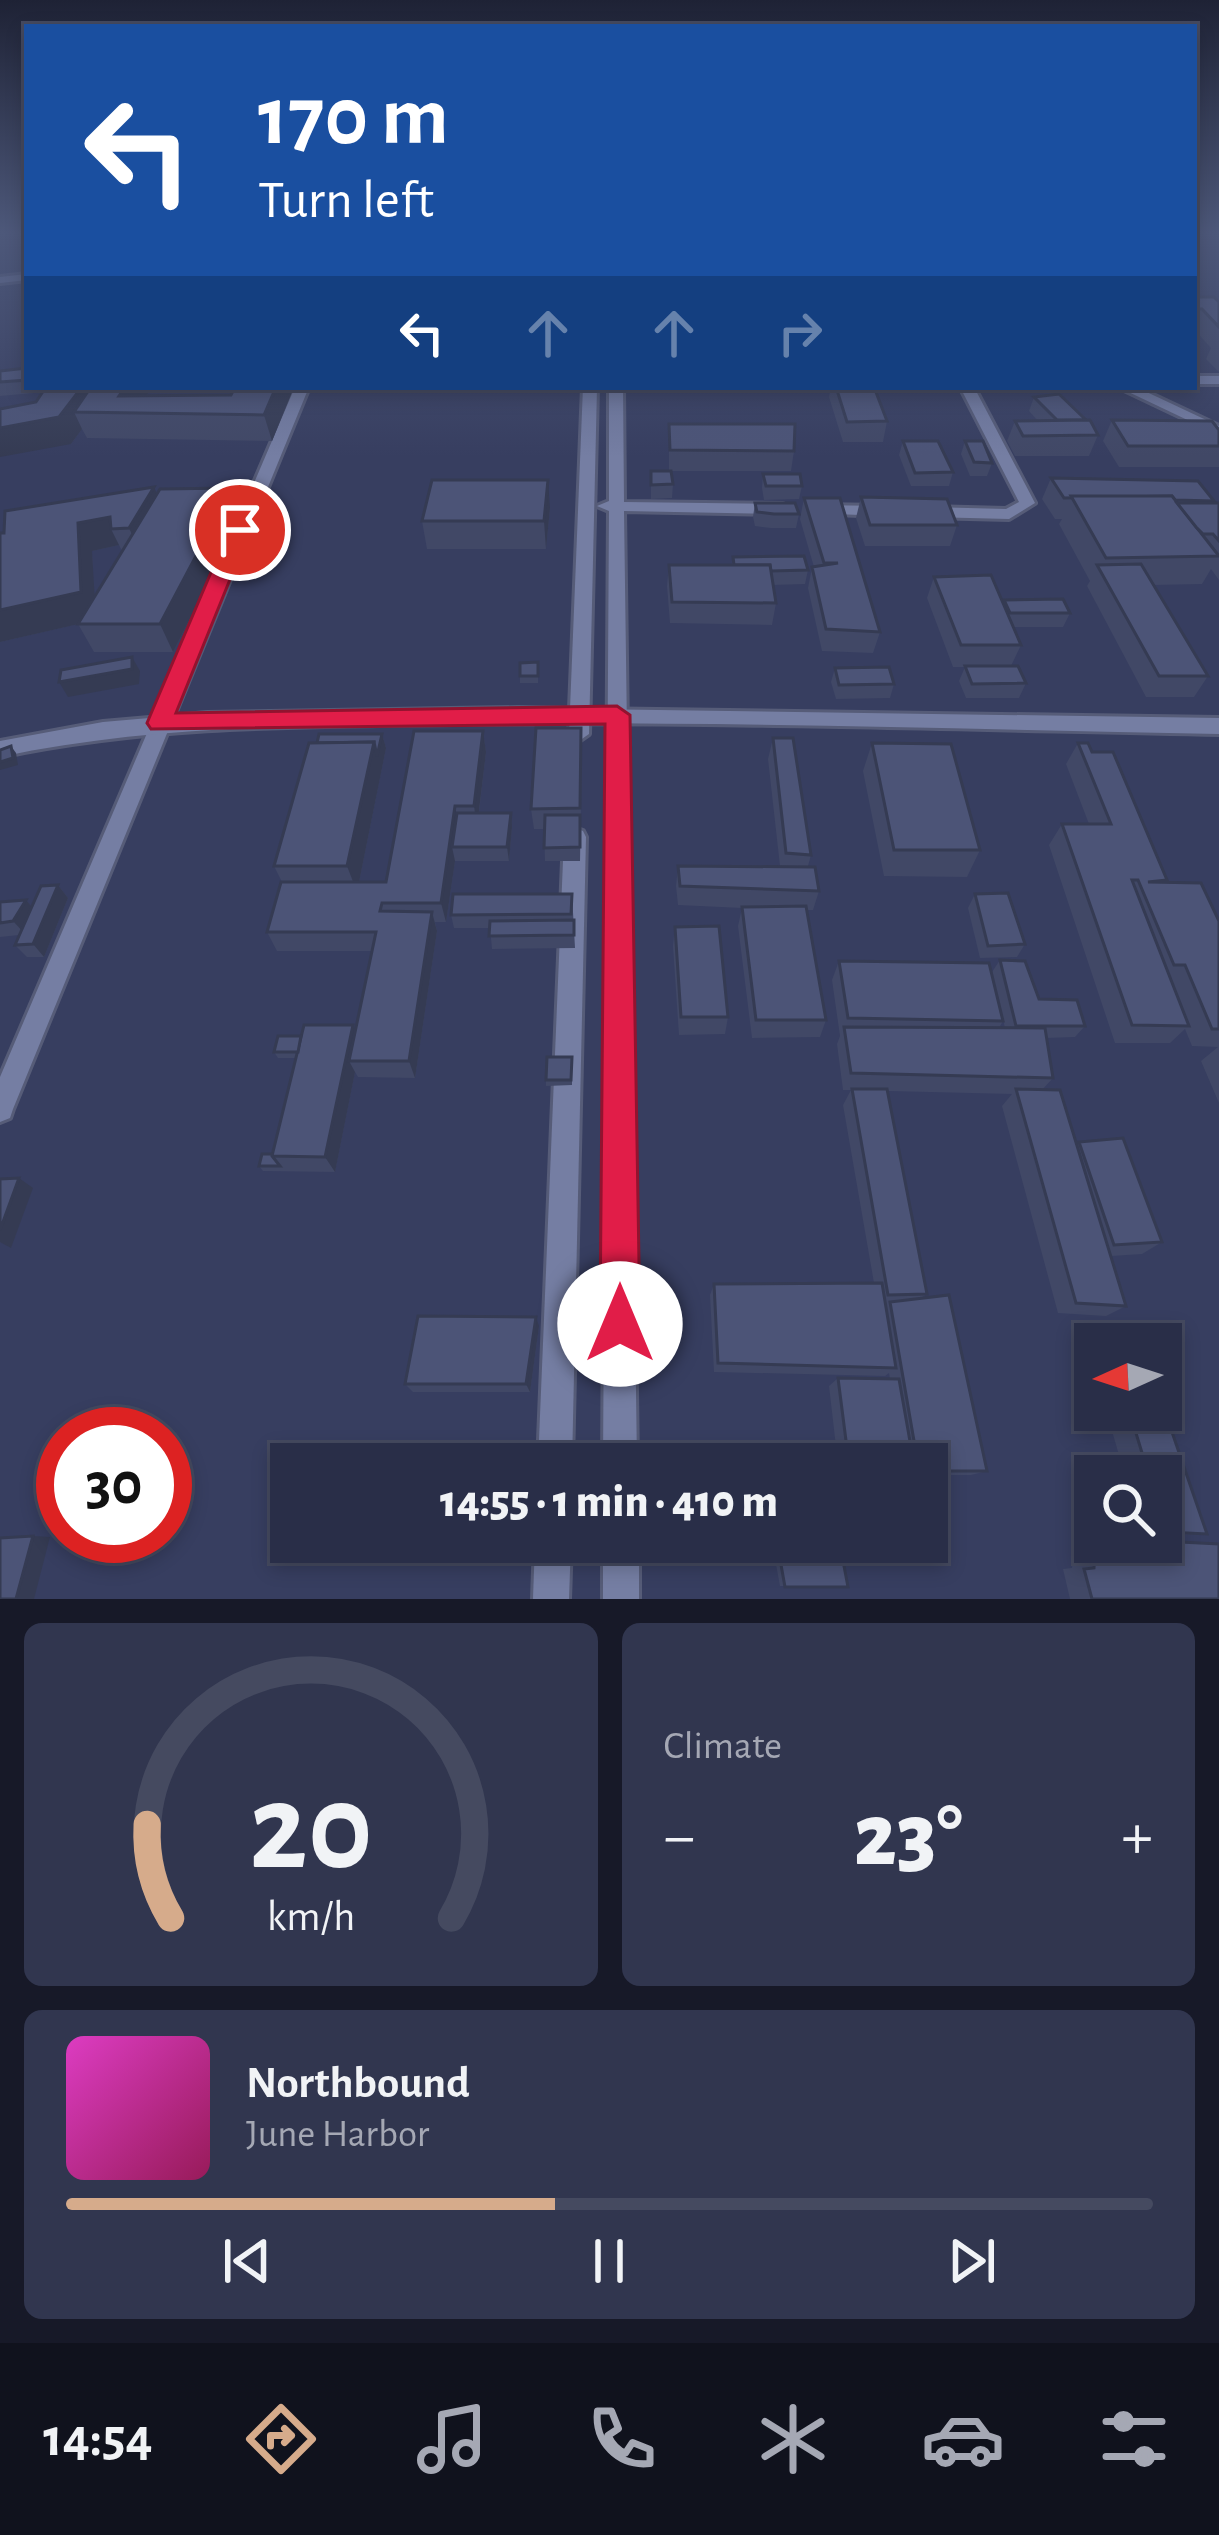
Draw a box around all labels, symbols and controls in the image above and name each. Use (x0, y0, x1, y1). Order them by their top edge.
icon: left (60, 72, 216, 228)
text: 170 m (258, 76, 449, 160)
text: Turn left (258, 174, 434, 228)
icon: left (389, 300, 455, 366)
icon: ahead (515, 300, 581, 366)
icon: ahead (641, 300, 707, 366)
icon: right (767, 300, 833, 366)
pin (189, 479, 291, 581)
icon: arrive (207, 497, 273, 563)
position arrow (557, 1261, 683, 1387)
north arrow (1074, 1323, 1182, 1431)
map controls (1074, 1323, 1182, 1563)
speed limit sign: 30 (36, 1407, 192, 1563)
button: search (1074, 1455, 1182, 1563)
text: 14:55 · 1 min · 410 m (440, 1480, 778, 1525)
text: Climate (664, 1727, 782, 1766)
text: 20 (249, 1767, 373, 1892)
text: 23° (854, 1792, 963, 1882)
text: − (664, 1804, 695, 1870)
text: + (1121, 1804, 1153, 1870)
text: km/h (267, 1895, 355, 1938)
text: Northbound (246, 2061, 470, 2106)
text: June Harbor (246, 2115, 429, 2154)
icon: previous (214, 2228, 280, 2294)
icon: pause (576, 2228, 642, 2294)
icon: next (939, 2228, 1005, 2294)
icon: directions (239, 2397, 323, 2481)
icon: music (410, 2397, 494, 2481)
icon: phone (580, 2397, 664, 2481)
icon: climate (751, 2397, 835, 2481)
icon: car (921, 2397, 1005, 2481)
icon: filters (1092, 2397, 1176, 2481)
text: 14:54 (43, 2412, 153, 2466)

